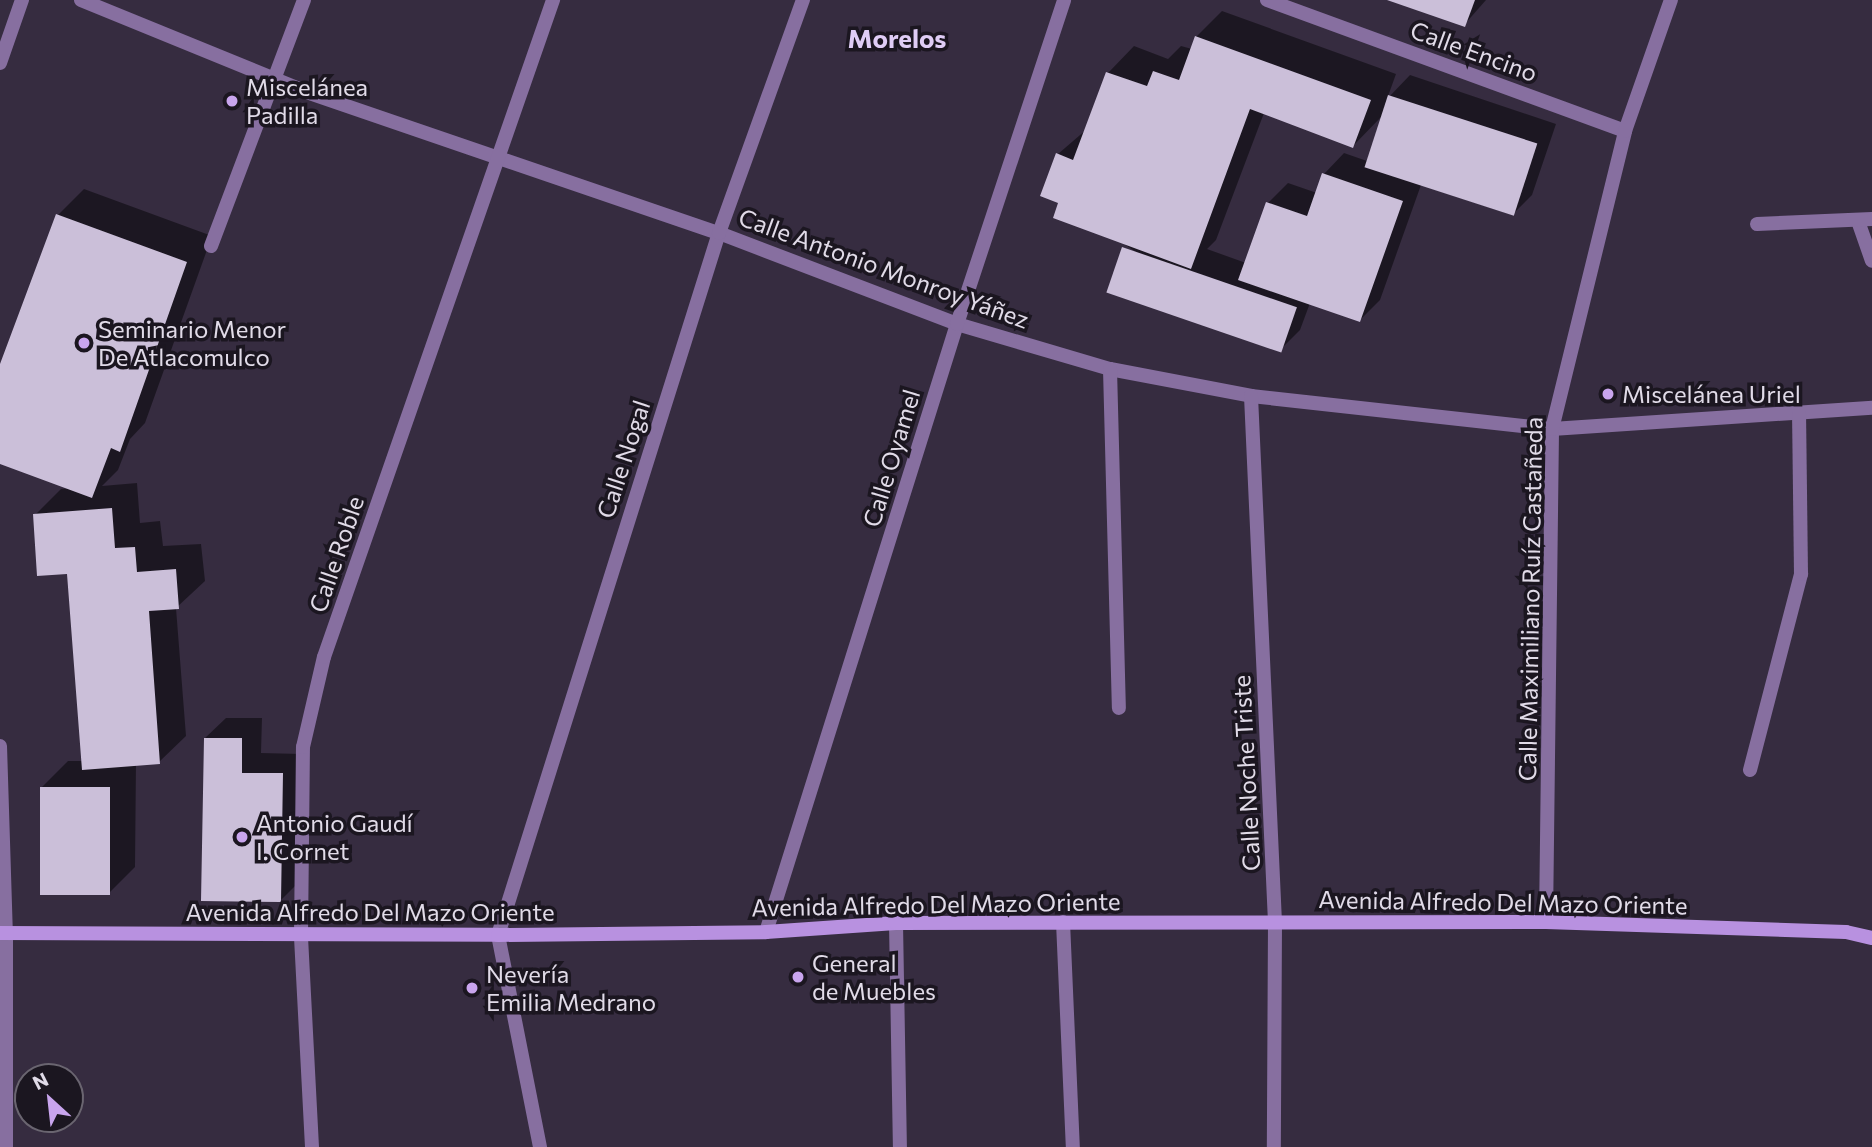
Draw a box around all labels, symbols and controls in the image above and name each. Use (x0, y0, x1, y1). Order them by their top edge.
street label: Calle Encino (1407, 15, 1541, 87)
district label: Morelos (848, 22, 946, 54)
place label: Miscelánea Padilla (246, 73, 368, 129)
marker: Miscelánea Padilla (224, 93, 240, 109)
street label: Calle Antonio Monroy Yáñez (735, 202, 1033, 334)
place label: Seminario Menor De Atlacomulco (98, 315, 286, 371)
marker: Seminario Menor De Atlacomulco (76, 335, 92, 351)
place label: Miscelánea Uriel (1622, 380, 1801, 408)
street label: Calle Oyamel (856, 386, 926, 530)
marker: Miscelánea Uriel (1600, 386, 1616, 402)
street label: Calle Nogal (590, 396, 656, 522)
street label: Calle Maximiliano Ruíz Castañeda (1512, 417, 1548, 781)
street label: Calle Roble (303, 492, 369, 616)
street label: Calle Noche Triste (1226, 674, 1266, 872)
place label: Antonio Gaudí I. Cornet (256, 809, 413, 865)
marker: Antonio Gaudí I. Cornet (234, 829, 250, 845)
street label: Avenida Alfredo Del Mazo Oriente (1318, 884, 1688, 920)
street label: Avenida Alfredo Del Mazo Oriente (751, 886, 1121, 922)
street label: Avenida Alfredo Del Mazo Oriente (185, 898, 555, 926)
place label: General de Muebles (812, 949, 936, 1005)
place label: Nevería Emilia Medrano (486, 960, 656, 1016)
marker: General de Muebles (790, 969, 806, 985)
marker: Nevería Emilia Medrano (464, 980, 480, 996)
north arrow (14, 1063, 84, 1133)
text: N (29, 1067, 52, 1094)

